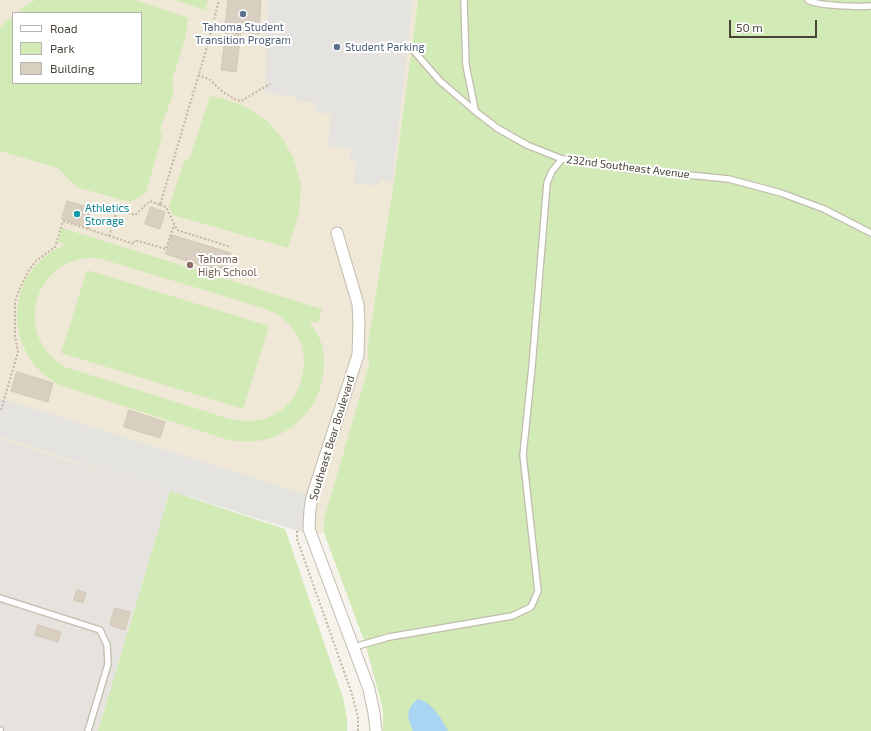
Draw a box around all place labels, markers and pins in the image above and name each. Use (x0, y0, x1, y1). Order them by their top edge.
marker: Tahoma Student Transition Program (238, 9, 248, 19)
place label: Tahoma Student Transition Program (195, 20, 291, 46)
place label: Student Parking (345, 40, 425, 54)
marker: Student Parking (332, 42, 342, 52)
place label: Athletics Storage (85, 201, 129, 227)
marker: Athletics Storage (72, 209, 82, 219)
place label: Tahoma High School (198, 252, 257, 278)
marker: Tahoma High School (185, 260, 195, 270)

